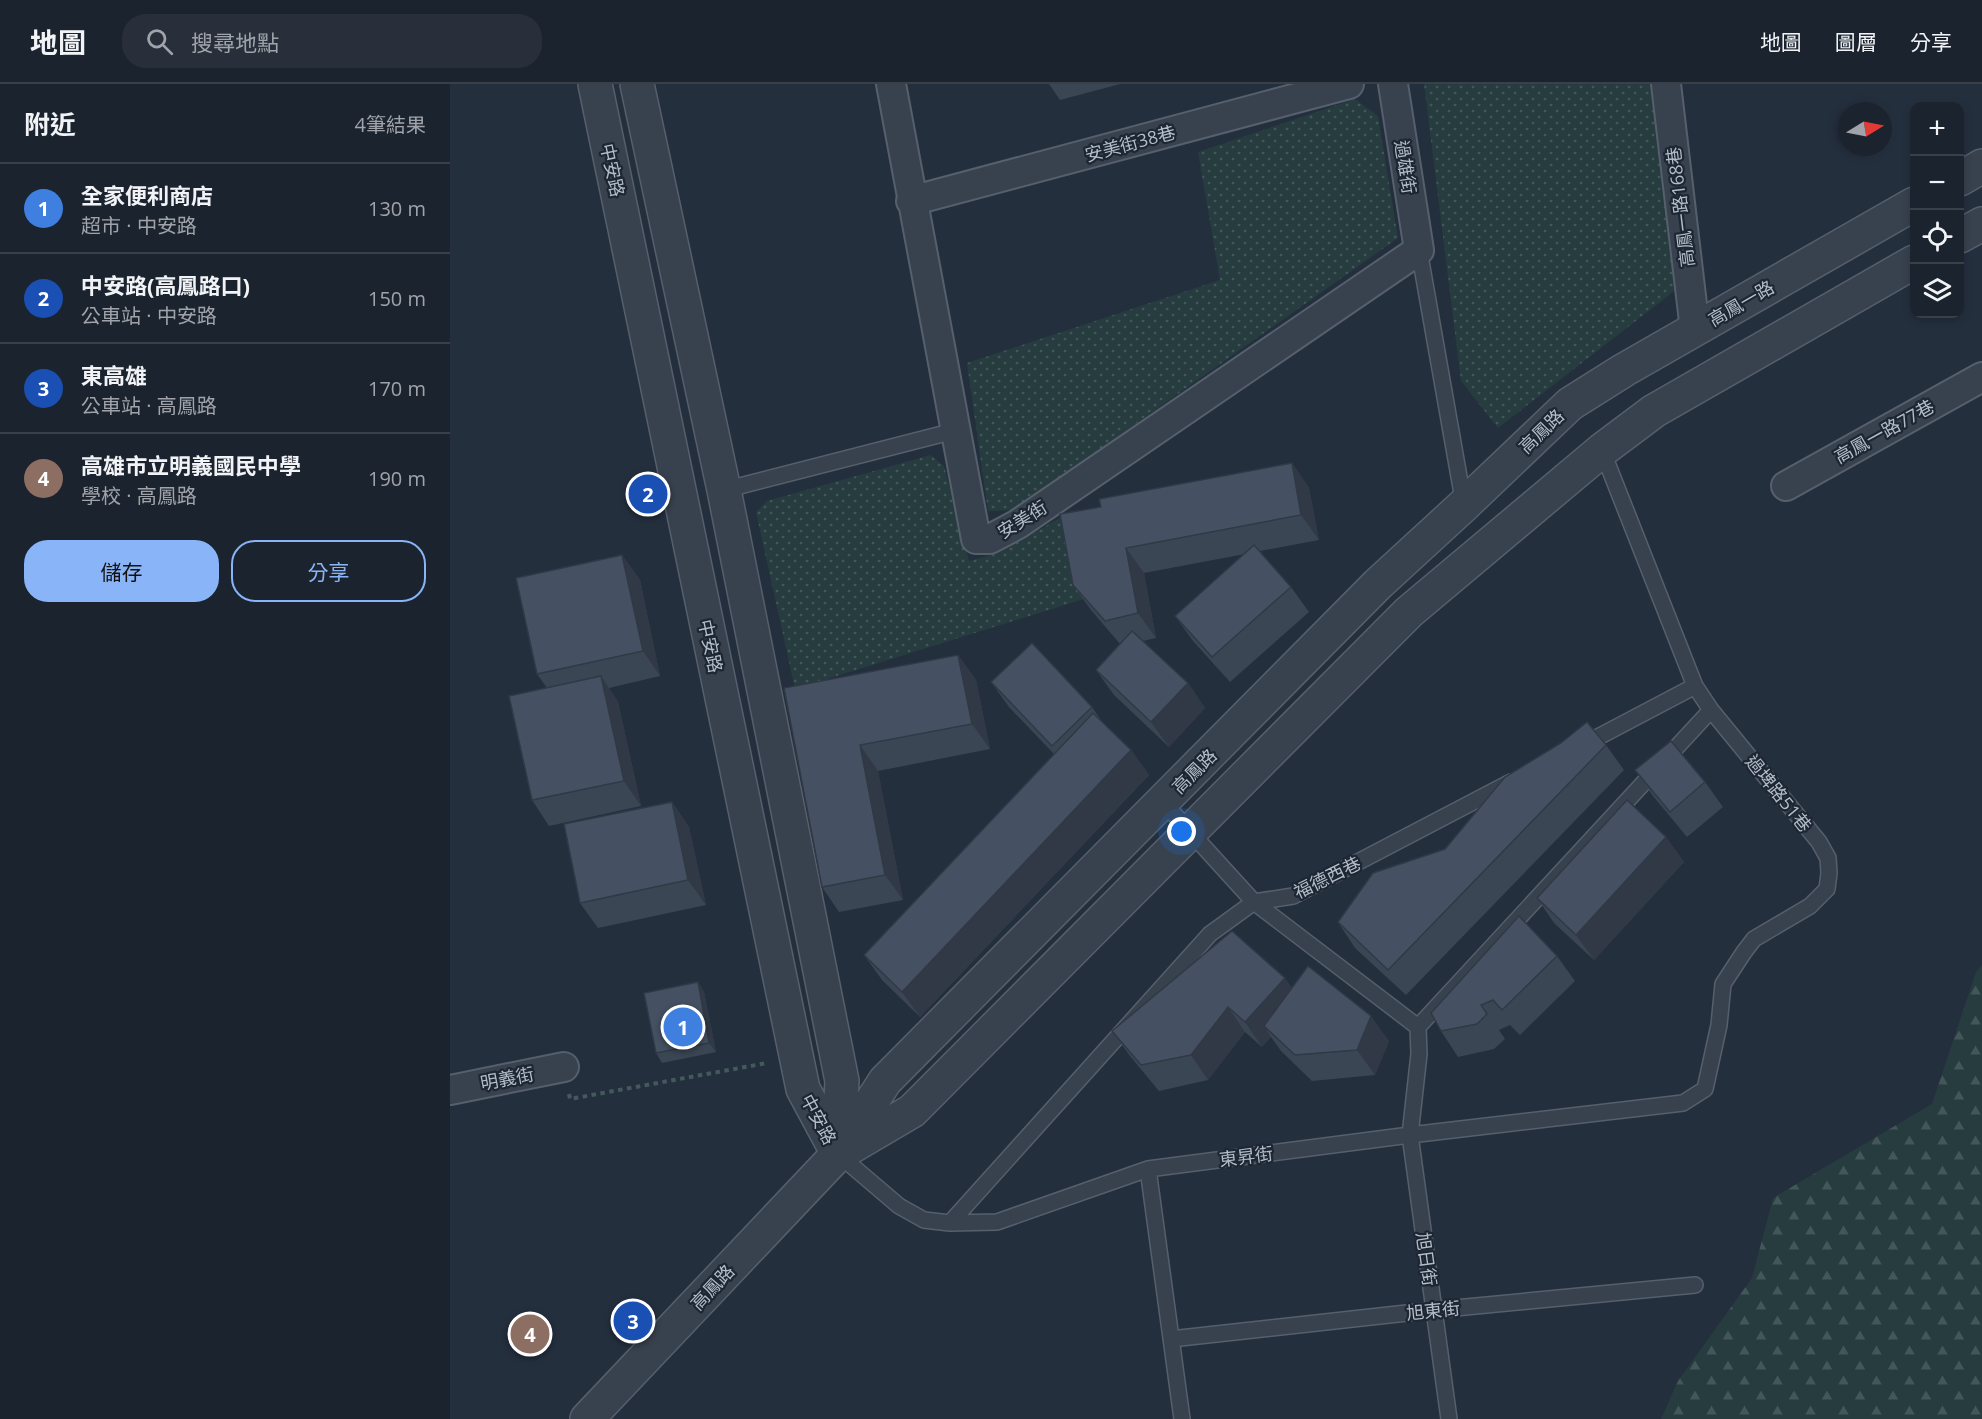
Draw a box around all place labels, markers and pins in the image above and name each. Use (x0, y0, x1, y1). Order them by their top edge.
pin: 2 (628, 472, 668, 516)
pin: 1 (664, 1004, 702, 1050)
pin: 3 (614, 1298, 652, 1344)
pin: 4 (510, 1312, 550, 1356)

